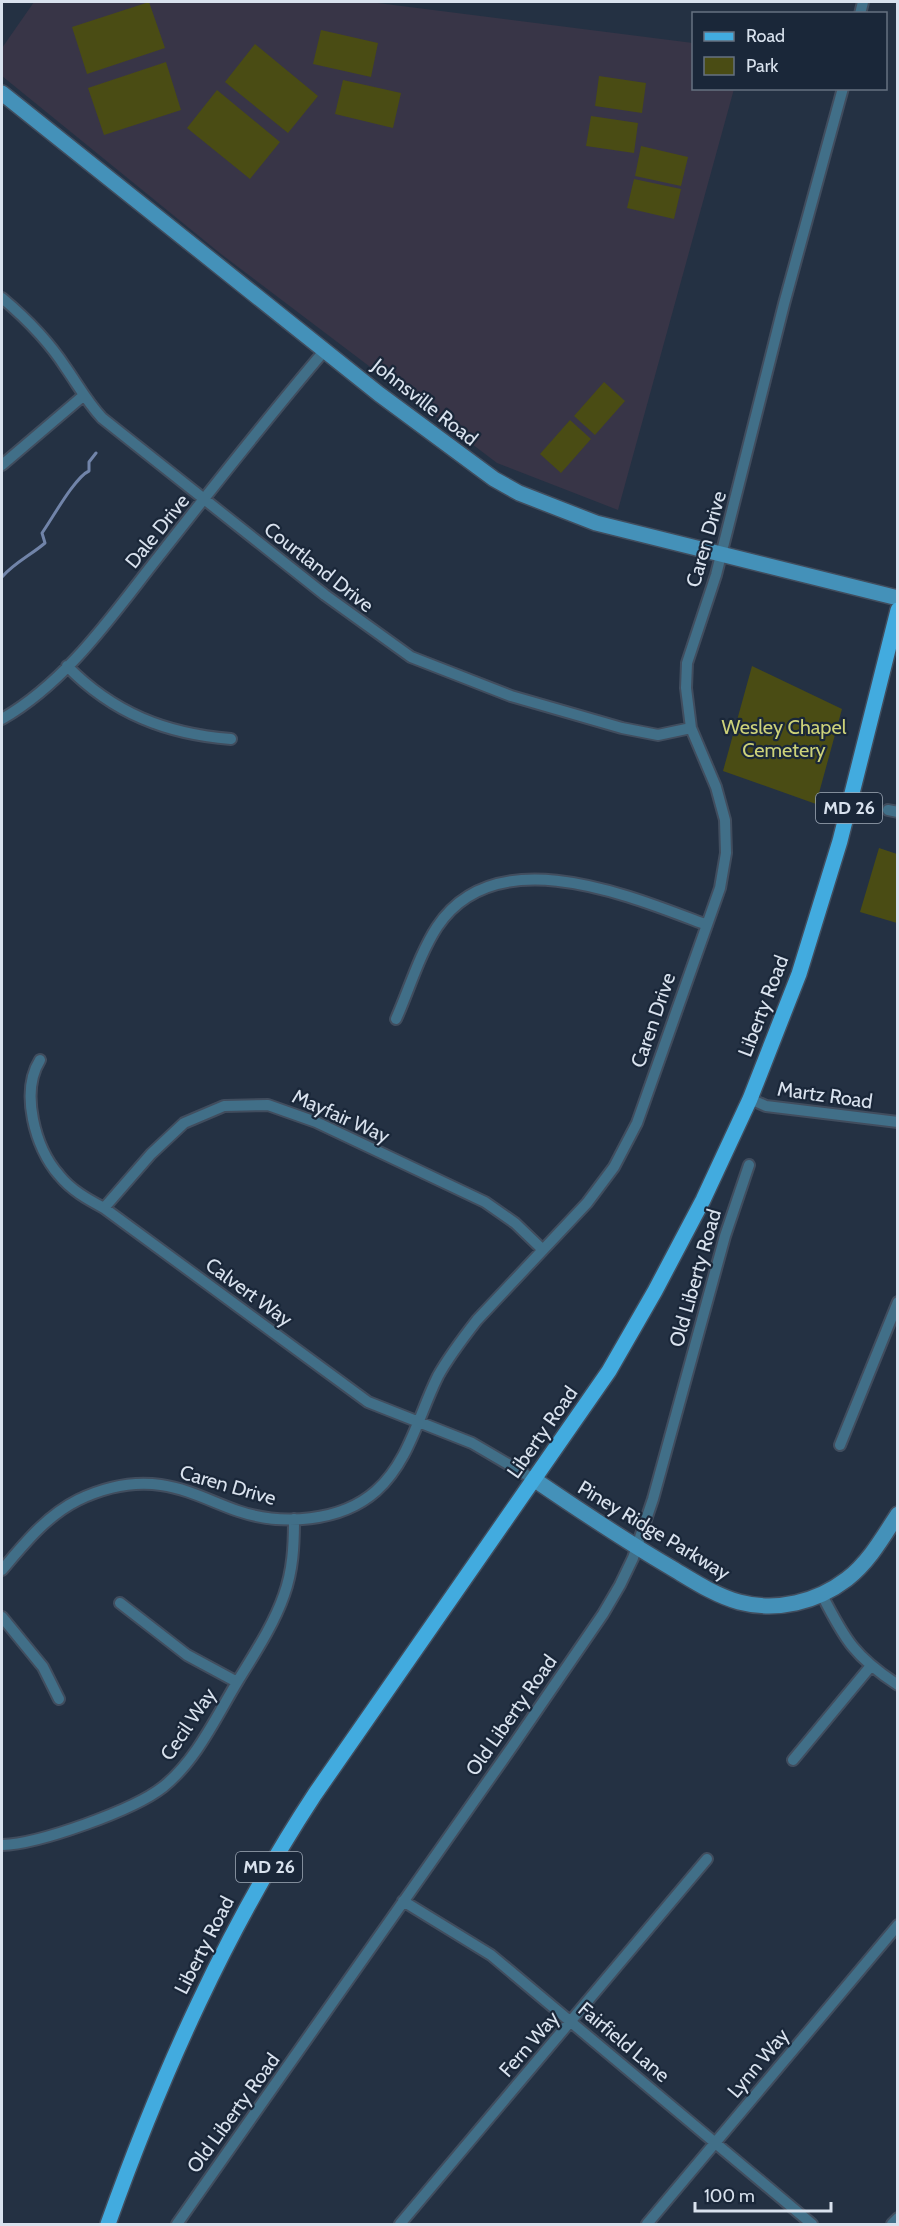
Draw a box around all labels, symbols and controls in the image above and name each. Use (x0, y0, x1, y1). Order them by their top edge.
legend (692, 12, 887, 90)
text: Road (746, 25, 785, 47)
text: Park (746, 55, 779, 77)
street label: Johnsville Road (367, 353, 483, 451)
street label: Caren Drive (681, 488, 731, 590)
street label: Dale Drive (120, 489, 194, 573)
street label: Courtland Drive (259, 517, 379, 617)
park label: Wesley Chapel Cemetery (722, 715, 847, 762)
road number: MD 26 (816, 793, 882, 823)
street label: Liberty Road (733, 952, 793, 1060)
street label: Caren Drive (626, 969, 680, 1071)
street label: Martz Road (776, 1076, 874, 1114)
street label: Mayfair Way (289, 1084, 393, 1148)
street label: Old Liberty Road (664, 1206, 726, 1350)
street label: Calvert Way (201, 1252, 297, 1332)
street label: Liberty Road (502, 1381, 582, 1483)
street label: Caren Drive (177, 1460, 279, 1510)
street label: Piney Ridge Parkway (574, 1475, 734, 1585)
street label: Old Liberty Road (460, 1650, 562, 1780)
street label: Cecil Way (155, 1683, 221, 1765)
road number: MD 26 (236, 1852, 302, 1882)
street label: Liberty Road (169, 1892, 239, 1998)
street label: Fairfield Lane (573, 1997, 675, 2087)
street label: Fern Way (494, 2006, 564, 2082)
street label: Lynn Way (722, 2024, 794, 2102)
street label: Old Liberty Road (182, 2048, 284, 2178)
scale bar (695, 2175, 832, 2213)
text: 100 m (704, 2185, 755, 2207)

